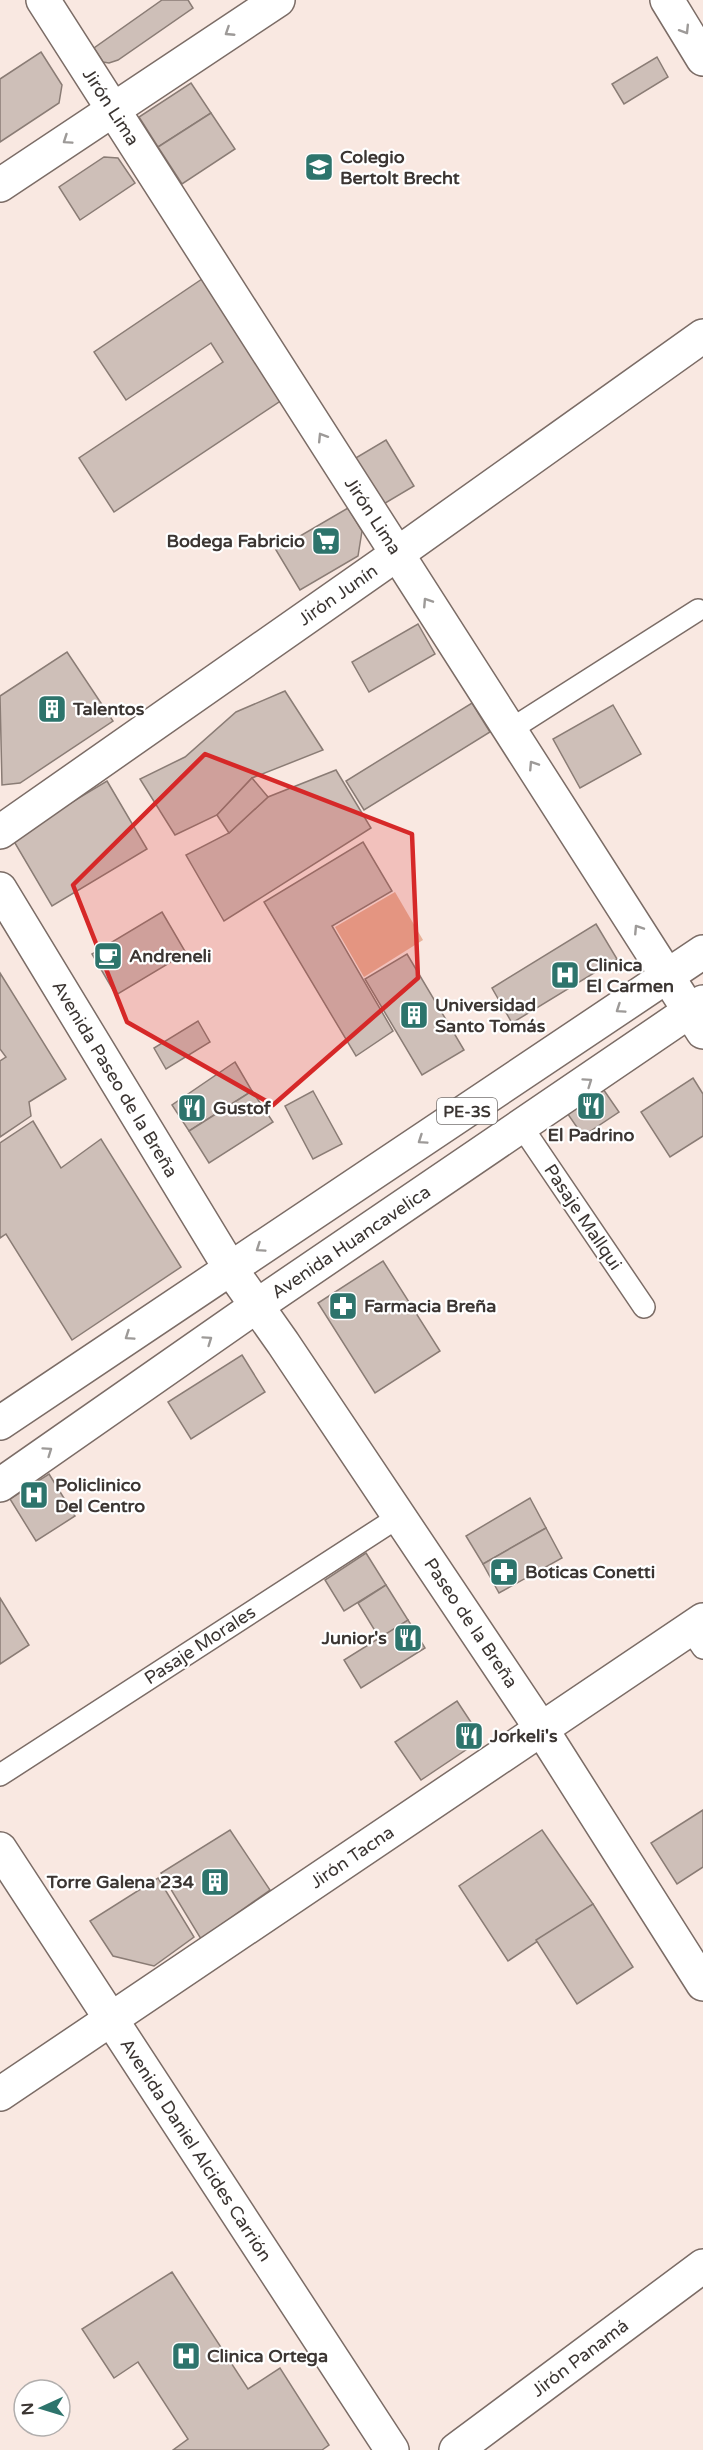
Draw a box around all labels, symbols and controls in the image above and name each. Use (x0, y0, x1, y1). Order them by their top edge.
one-way arrow (677, 23, 688, 34)
one-way arrow (225, 25, 236, 36)
street label: Jirón Lima (78, 64, 144, 150)
one-way arrow (62, 133, 73, 144)
place label: Colegio Bertolt Brecht (340, 146, 460, 189)
school or university icon: Colegio Bertolt Brecht (303, 151, 335, 183)
one-way arrow (318, 433, 329, 444)
street label: Jirón Lima (340, 473, 406, 559)
supermarket icon: Bodega Fabricio (310, 525, 342, 557)
place label: Bodega Fabricio (167, 530, 305, 552)
street label: Jirón Junín (294, 560, 382, 630)
one-way arrow (423, 597, 434, 608)
building icon: Talentos (36, 693, 68, 725)
place label: Talentos (72, 698, 145, 720)
one-way arrow (529, 761, 540, 772)
one-way arrow (635, 925, 646, 936)
cafe icon: Andreneli (92, 940, 124, 972)
place label: Andreneli (129, 945, 212, 967)
place label: Clinica El Carmen (586, 954, 674, 997)
hospital icon: Clinica El Carmen (549, 959, 581, 991)
street label: Avenida Paseo de la Breña (47, 977, 183, 1181)
place label: Universidad Santo Tomás (435, 994, 546, 1037)
building icon: Universidad Santo Tomás (398, 999, 430, 1031)
one-way arrow (615, 1002, 626, 1013)
one-way arrow (581, 1078, 592, 1089)
restaurant icon: El Padrino (575, 1090, 607, 1122)
restaurant icon: Gustof (176, 1092, 208, 1124)
place label: Gustof (213, 1097, 272, 1119)
road number: PE-3S (437, 1098, 497, 1124)
place label: El Padrino (547, 1124, 635, 1146)
one-way arrow (418, 1133, 429, 1144)
street label: Pasaje Mallqui (539, 1160, 627, 1274)
street label: Avenida Huancavelica (267, 1181, 435, 1303)
one-way arrow (256, 1241, 267, 1252)
pharmacy icon: Farmacia Breña (327, 1290, 359, 1322)
place label: Farmacia Breña (364, 1295, 496, 1317)
one-way arrow (125, 1329, 136, 1340)
one-way arrow (202, 1336, 213, 1347)
one-way arrow (41, 1447, 52, 1458)
place label: Policlinico Del Centro (55, 1474, 145, 1517)
hospital icon: Policlinico Del Centro (18, 1479, 50, 1511)
street label: Paseo de la Breña (419, 1554, 523, 1692)
pharmacy icon: Boticas Conetti (488, 1556, 520, 1588)
place label: Boticas Conetti (525, 1561, 655, 1583)
street label: Pasaje Morales (140, 1601, 260, 1689)
restaurant icon: Junior's (392, 1622, 424, 1654)
place label: Junior's (321, 1627, 387, 1649)
restaurant icon: Jorkeli's (453, 1720, 485, 1752)
place label: Jorkeli's (489, 1725, 558, 1747)
street label: Jirón Tacna (306, 1821, 398, 1893)
building icon: Torre Galena 234 (199, 1866, 231, 1898)
place label: Torre Galena 234 (46, 1871, 195, 1893)
street label: Avenida Daniel Alcides Carrión (115, 2034, 277, 2266)
street label: Jirón Panamá (527, 2314, 633, 2402)
hospital icon: Clinica Ortega (170, 2340, 202, 2372)
place label: Clinica Ortega (207, 2345, 328, 2367)
north arrow (12, 2378, 72, 2438)
text: N (18, 2402, 38, 2416)

